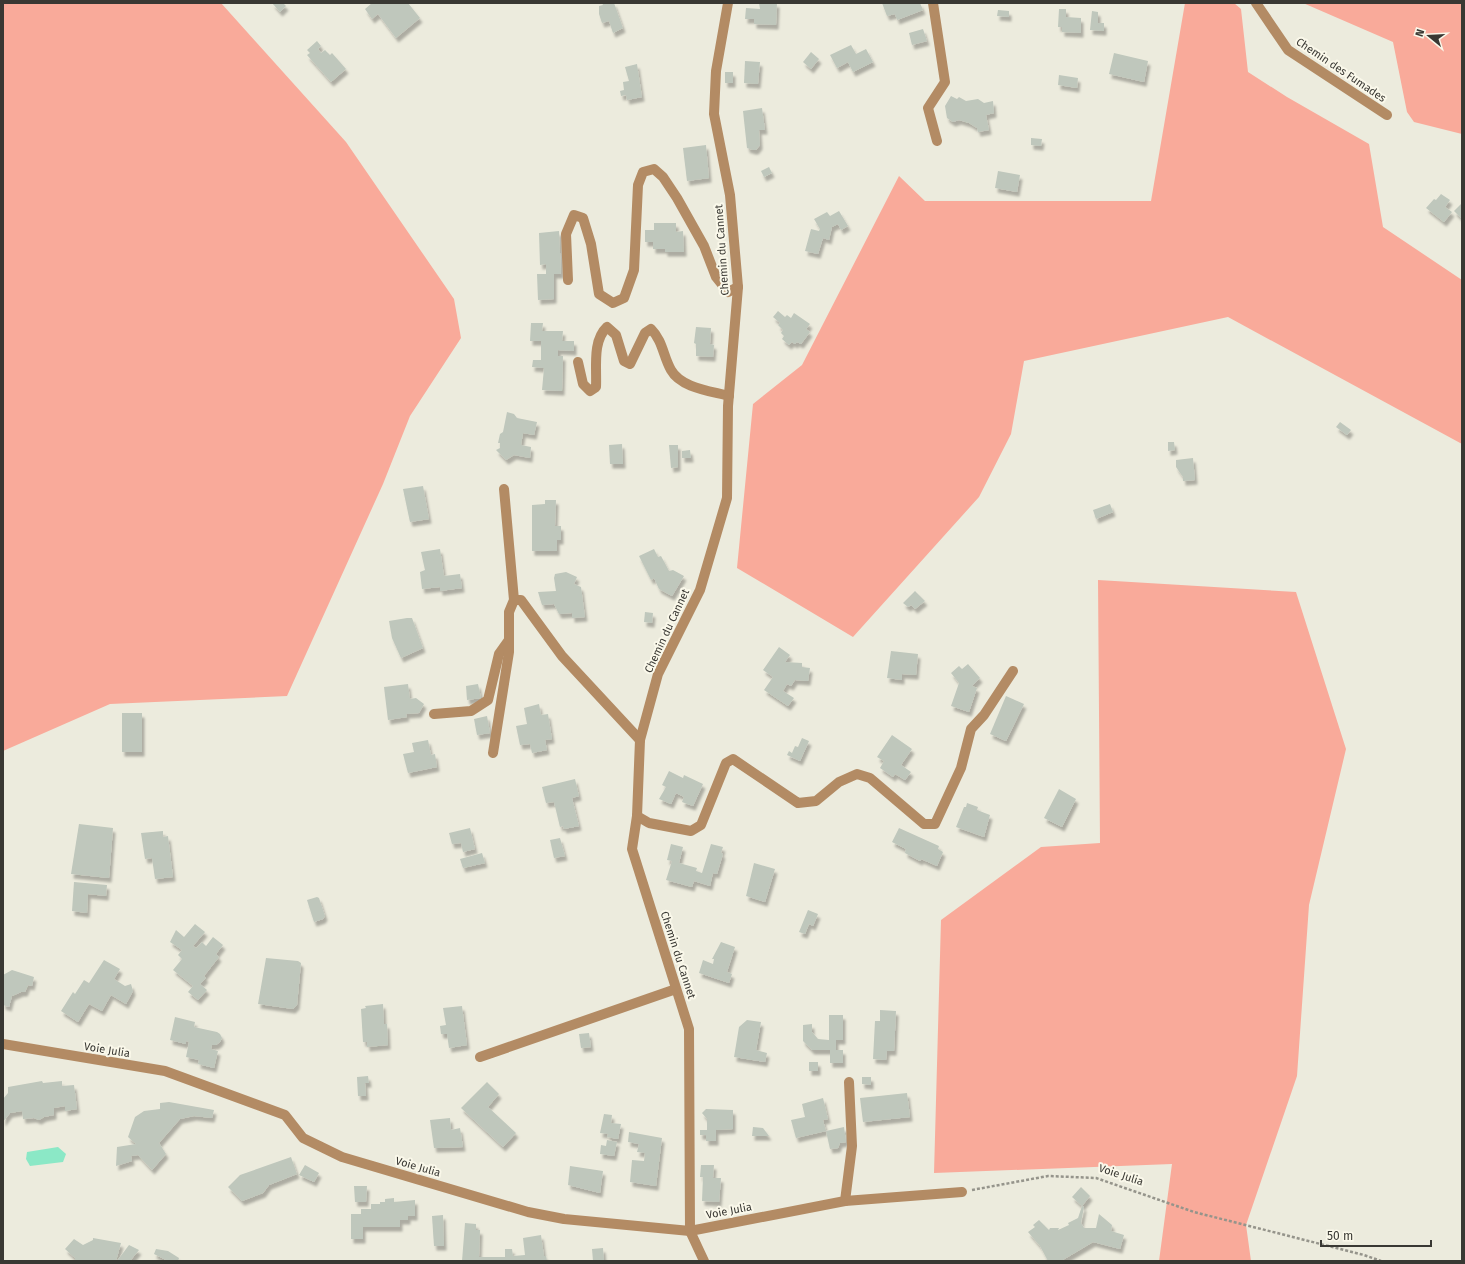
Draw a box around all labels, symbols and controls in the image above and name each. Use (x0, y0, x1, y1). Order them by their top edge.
north arrow (1409, 16, 1449, 56)
text: N (1413, 28, 1427, 39)
street label: Chemin des Fumades (1294, 35, 1388, 105)
street label: Chemin du Cannet (712, 204, 732, 296)
street label: Chemin du Cannet (642, 587, 692, 675)
street label: Chemin du Cannet (658, 910, 698, 1000)
street label: Voie Julia (83, 1040, 131, 1060)
street label: Voie Julia (394, 1154, 442, 1180)
street label: Voie Julia (1097, 1162, 1145, 1188)
street label: Voie Julia (705, 1200, 753, 1222)
scale bar (1321, 1222, 1431, 1248)
text: 50 m (1327, 1229, 1353, 1243)

